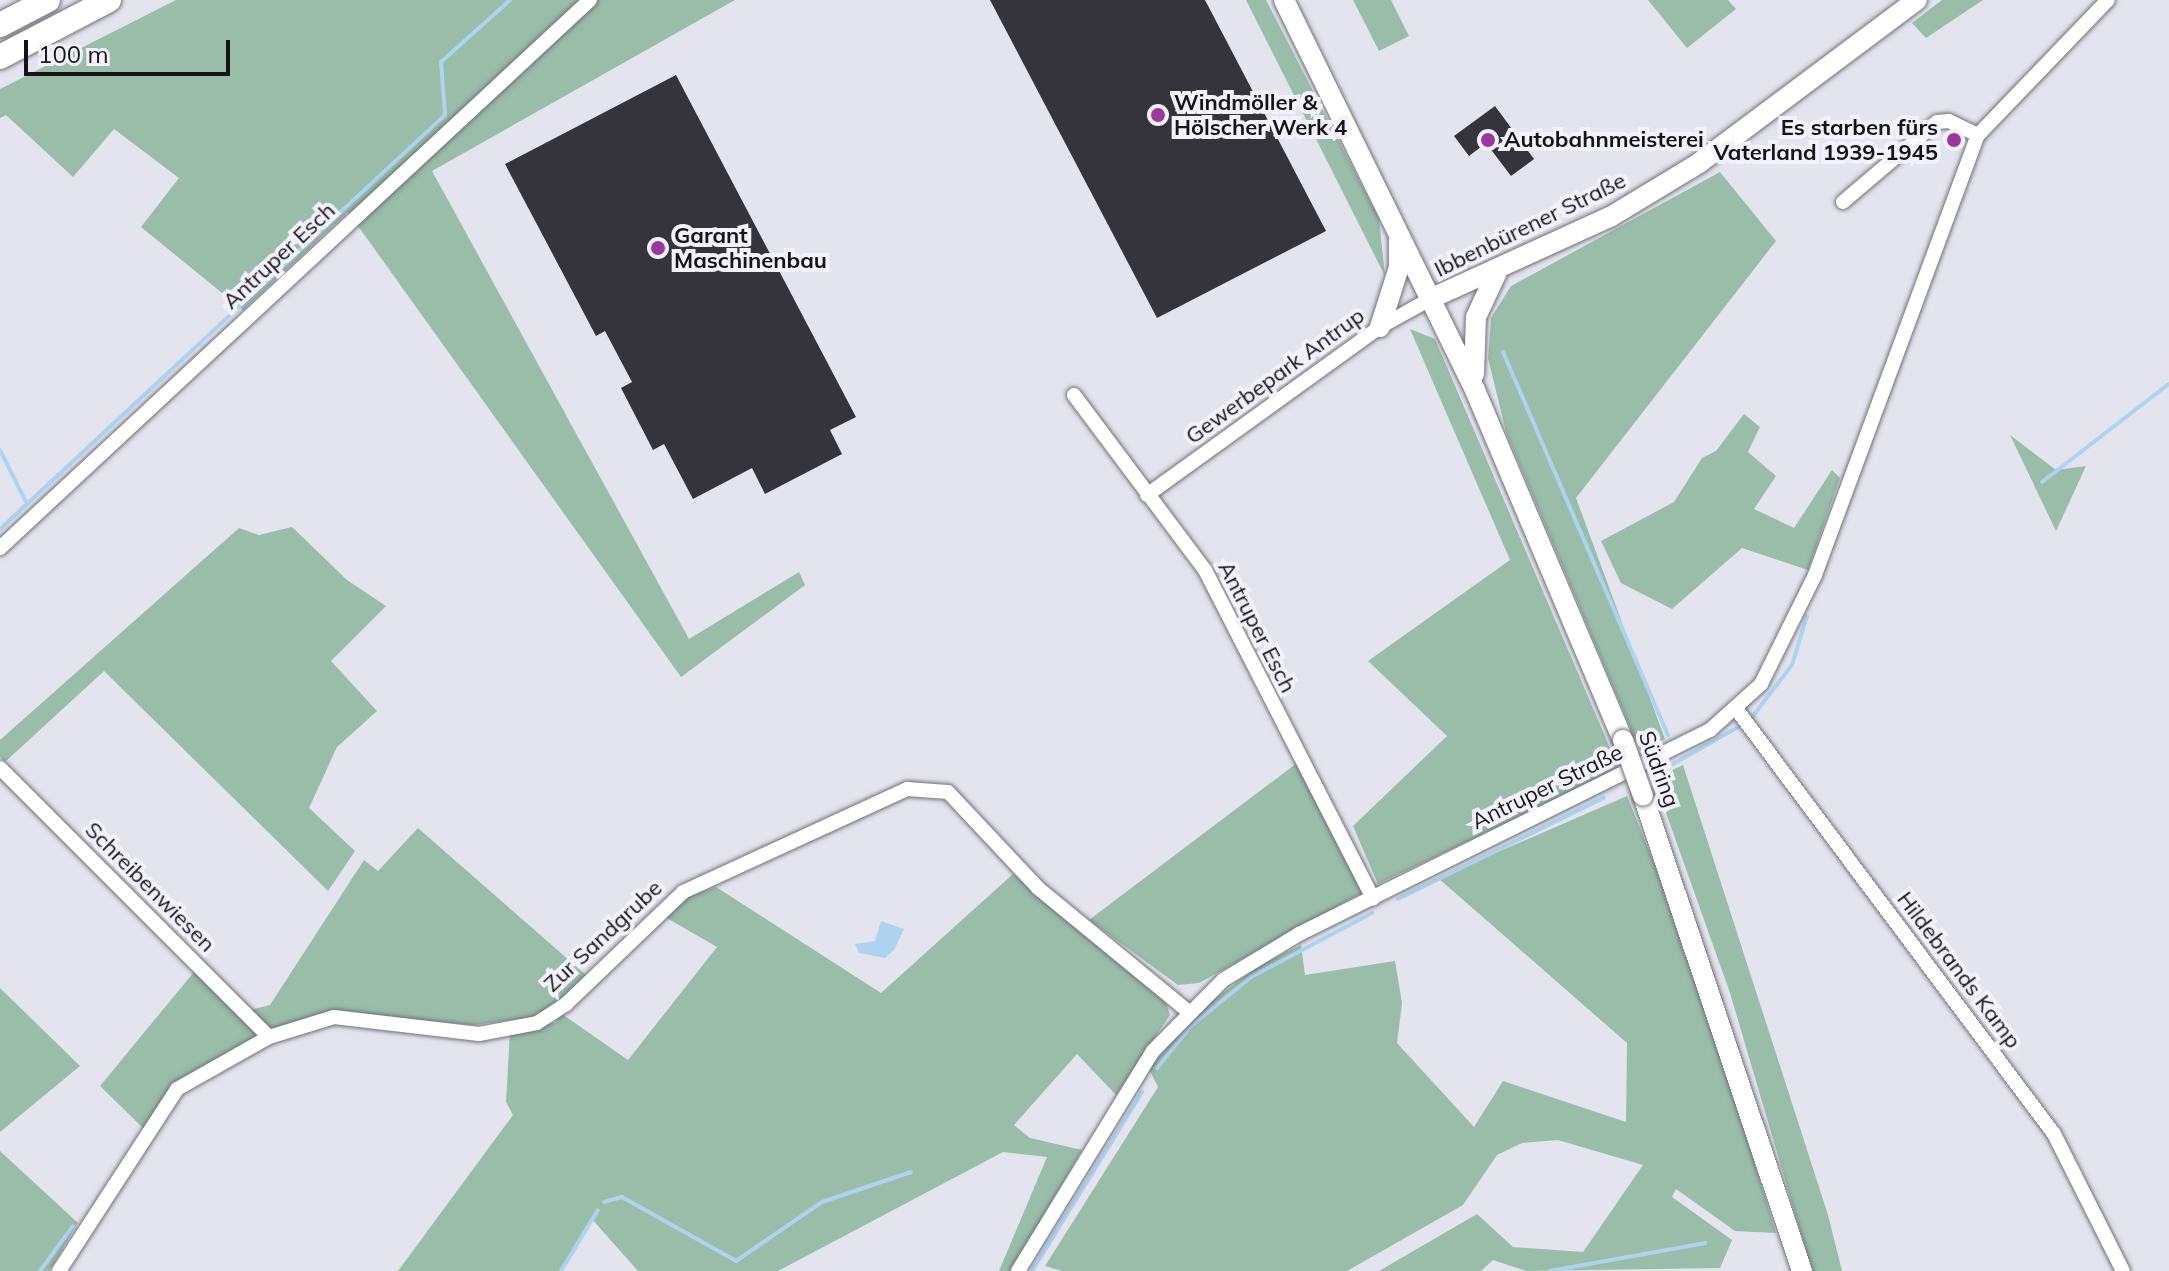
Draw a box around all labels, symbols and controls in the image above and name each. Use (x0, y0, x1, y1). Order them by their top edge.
scale bar (28, 24, 234, 74)
text: 100 m (38, 39, 109, 69)
place label: Windmöller & Hölscher Werk 4 (1174, 89, 1347, 140)
marker: Windmöller & Hölscher Werk 4 (1149, 106, 1167, 124)
place label: Es starben fürs Vaterland 1939-1945 (1713, 114, 1938, 166)
place label: Autobahnmeisterei (1504, 127, 1704, 153)
marker: Autobahnmeisterei (1479, 131, 1497, 149)
marker: Es starben fürs Vaterland 1939-1945 (1945, 131, 1963, 149)
street label: Ibbenbürener Straße (1430, 167, 1630, 283)
street label: Antruper Esch (217, 197, 341, 315)
place label: Garant Maschinenbau (674, 222, 827, 274)
marker: Garant Maschinenbau (649, 239, 667, 257)
street label: Gewerbepark Antrup (1181, 302, 1369, 450)
street label: Antruper Esch (1213, 557, 1301, 697)
street label: Südring (1633, 727, 1685, 811)
street label: Antruper Straße (1467, 739, 1627, 835)
street label: Schreibenwiesen (80, 817, 220, 957)
street label: Zur Sandgrube (539, 875, 667, 997)
street label: Hildebrands Kamp (1892, 887, 2026, 1053)

